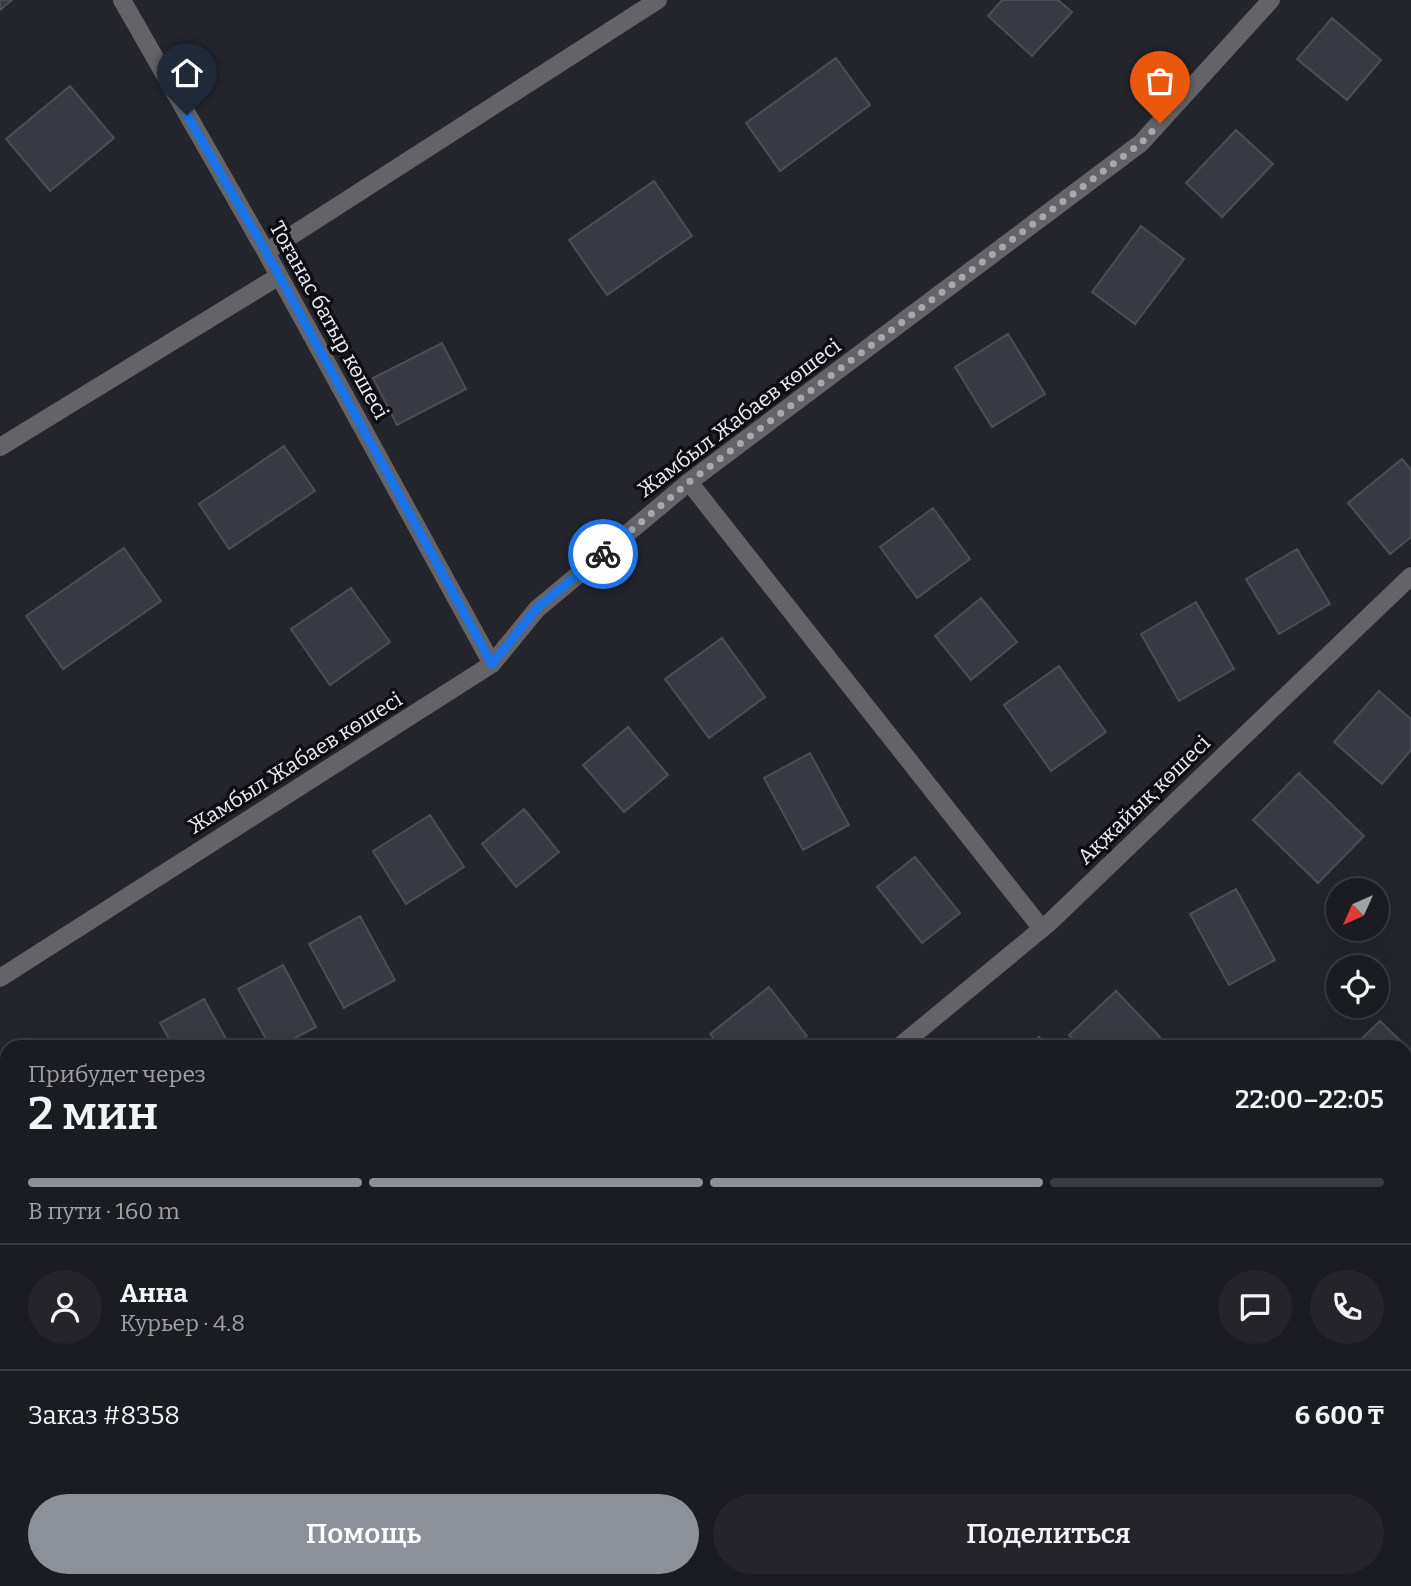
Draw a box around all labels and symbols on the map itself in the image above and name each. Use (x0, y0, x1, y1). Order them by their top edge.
pin (157, 43, 217, 115)
pin (1130, 51, 1190, 123)
street label: Тоғанас батыр көшесі (264, 216, 394, 424)
street label: Жамбыл Жабаев көшесі (632, 333, 846, 503)
courier (568, 519, 638, 589)
street label: Жамбыл Жабаев көшесі (183, 686, 407, 840)
street label: Ақжайық көшесі (1072, 730, 1216, 870)
north arrow (1326, 878, 1390, 942)

